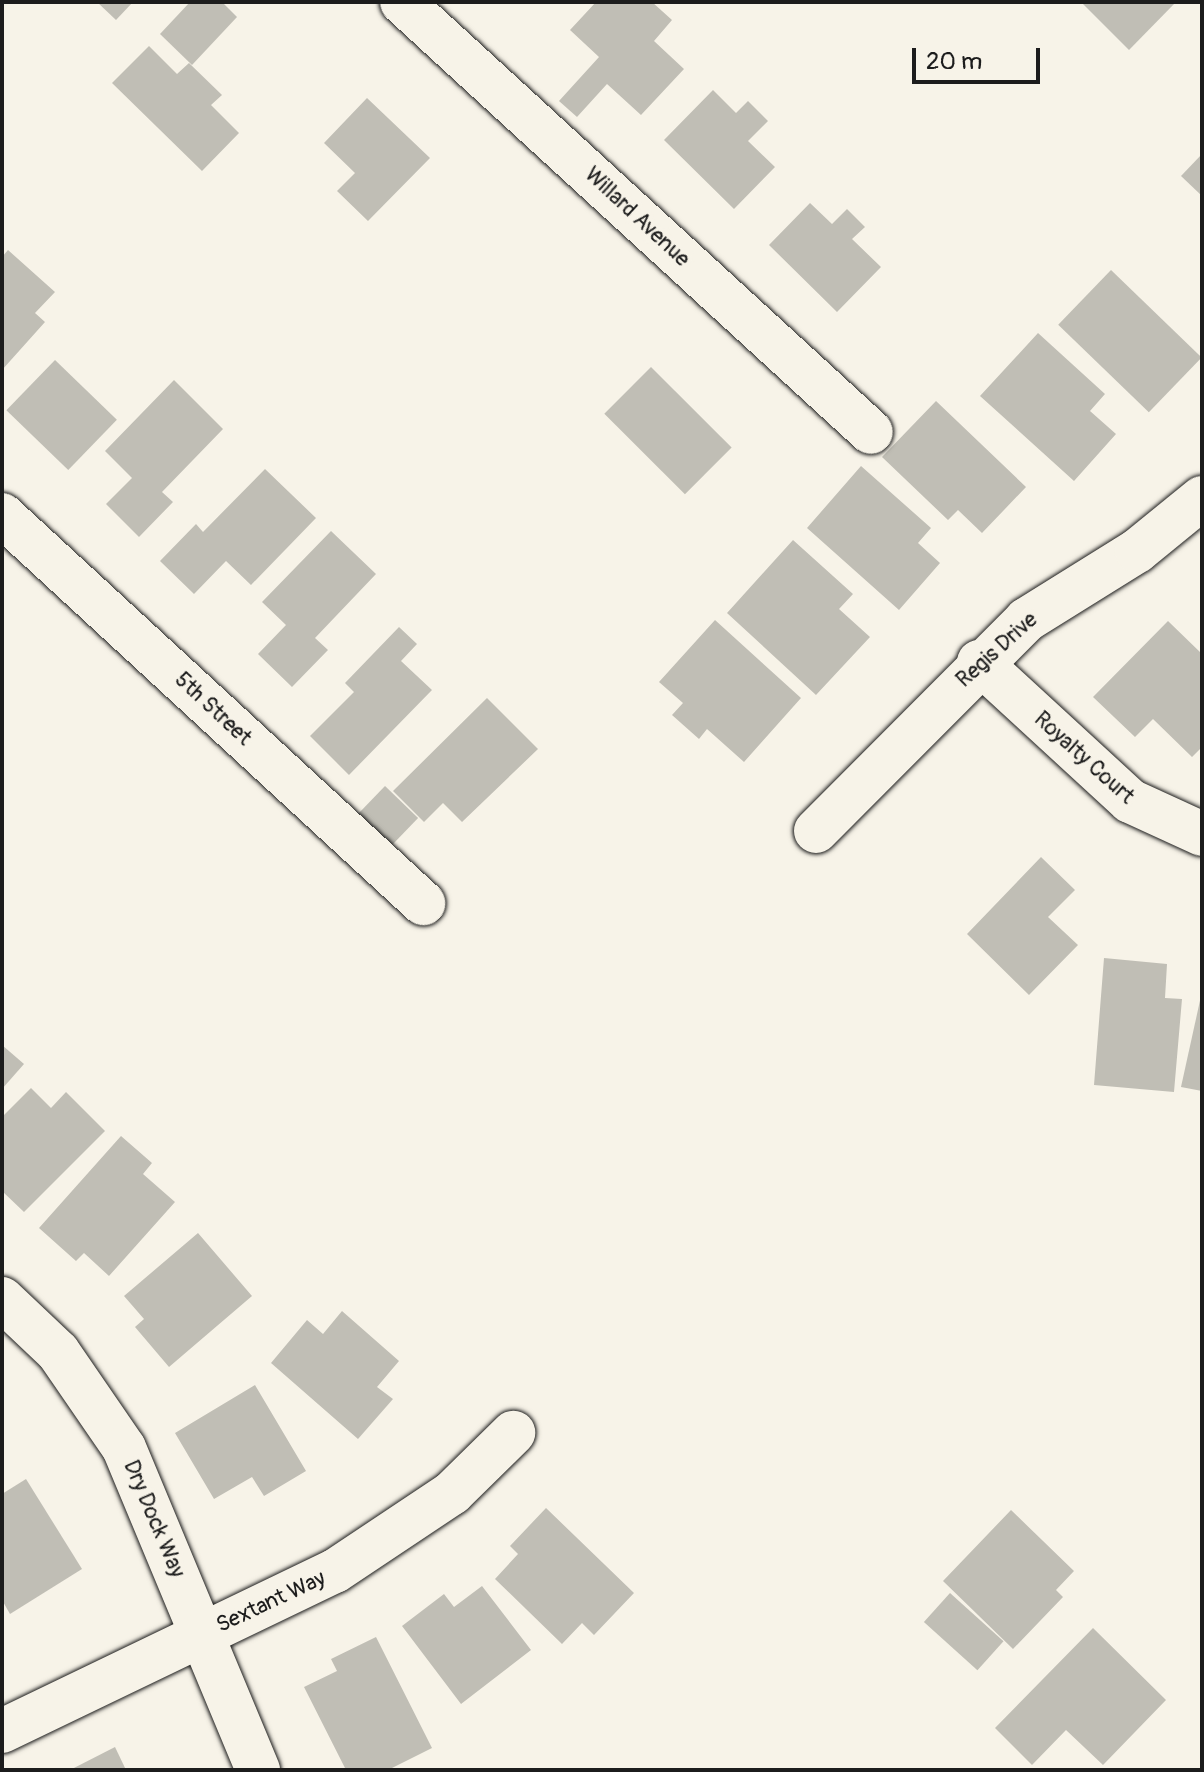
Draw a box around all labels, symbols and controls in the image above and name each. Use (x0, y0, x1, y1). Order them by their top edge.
scale bar (916, 32, 1044, 82)
text: 20 m (926, 47, 982, 76)
street label: Willard Avenue (579, 162, 695, 272)
street label: Regis Drive (951, 607, 1043, 693)
street label: 5th Street (169, 667, 257, 751)
street label: Royalty Court (1028, 706, 1140, 810)
street label: Dry Dock Way (117, 1456, 191, 1582)
street label: Sextant Way (212, 1565, 330, 1639)

